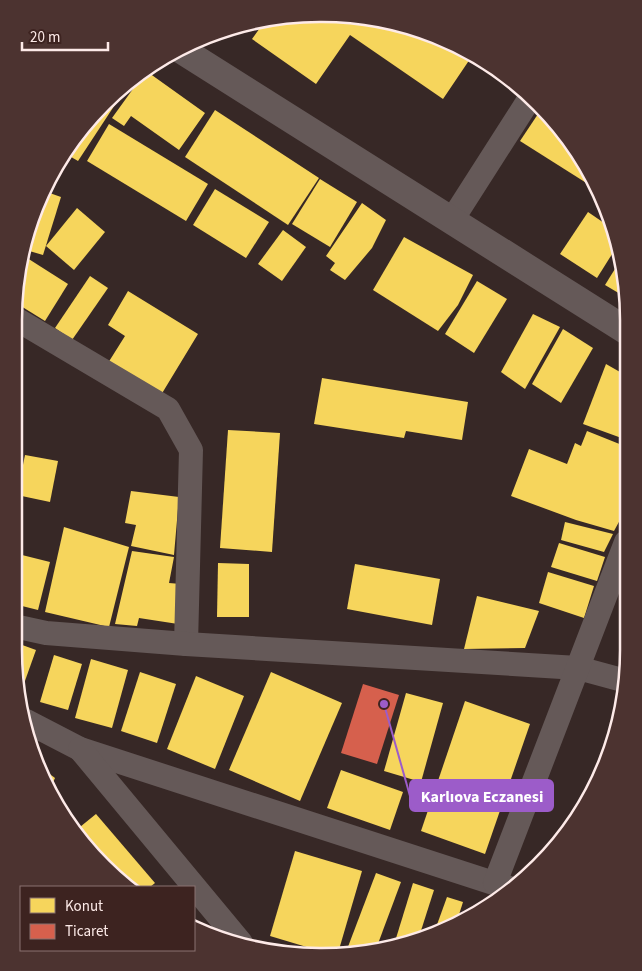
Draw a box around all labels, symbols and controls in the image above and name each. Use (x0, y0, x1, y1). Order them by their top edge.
scale bar (22, 20, 109, 52)
text: 20 m (30, 27, 60, 48)
callout: Karlıova Eczanesi (410, 780, 553, 811)
text: Karlıova Eczanesi (421, 786, 543, 808)
legend (20, 886, 195, 951)
text: Konut (65, 896, 103, 917)
text: Ticaret (65, 921, 108, 942)

